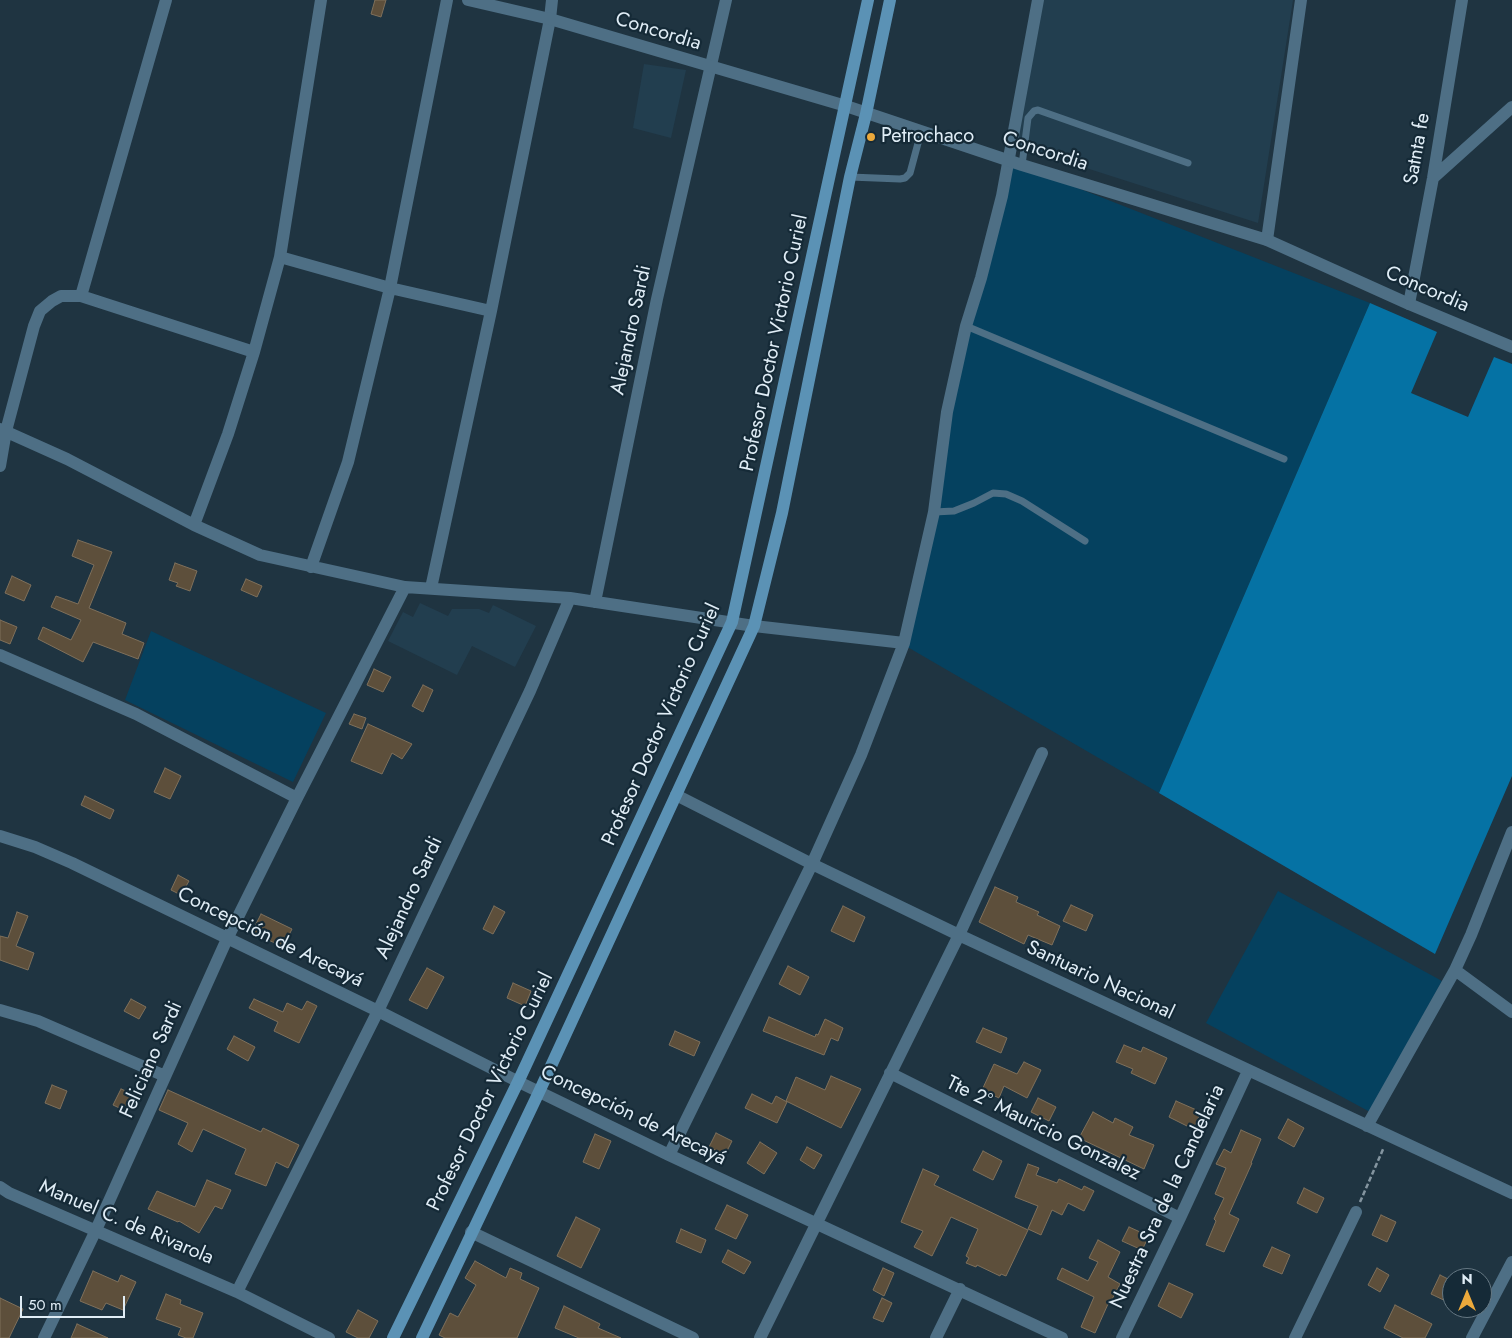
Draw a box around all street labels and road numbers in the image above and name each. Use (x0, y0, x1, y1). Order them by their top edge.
street label: Concordia (612, 8, 704, 56)
street label: Satnta fe (1400, 111, 1436, 187)
street label: Concordia (999, 127, 1091, 177)
street label: Profesor Doctor Victorio Curiel (736, 212, 814, 474)
street label: Concordia (1381, 262, 1473, 318)
street label: Alejandro Sardi (607, 263, 657, 397)
street label: Profesor Doctor Victorio Curiel (598, 600, 726, 850)
street label: Alejandro Sardi (371, 833, 449, 963)
street label: Concepción de Arecayá (173, 883, 367, 993)
street label: Santuario Nacional (1022, 936, 1178, 1026)
street label: Profesor Doctor Victorio Curiel (423, 969, 559, 1215)
street label: Feliciano Sardi (116, 998, 188, 1122)
street label: Concepción de Arecayá (536, 1061, 730, 1171)
street label: Tte 2° Mauricio Gonzalez (942, 1072, 1144, 1186)
street label: Nuestra Sra de la Candelaria (1105, 1081, 1231, 1313)
street label: Manuel C. de Rivarola (35, 1175, 217, 1271)

